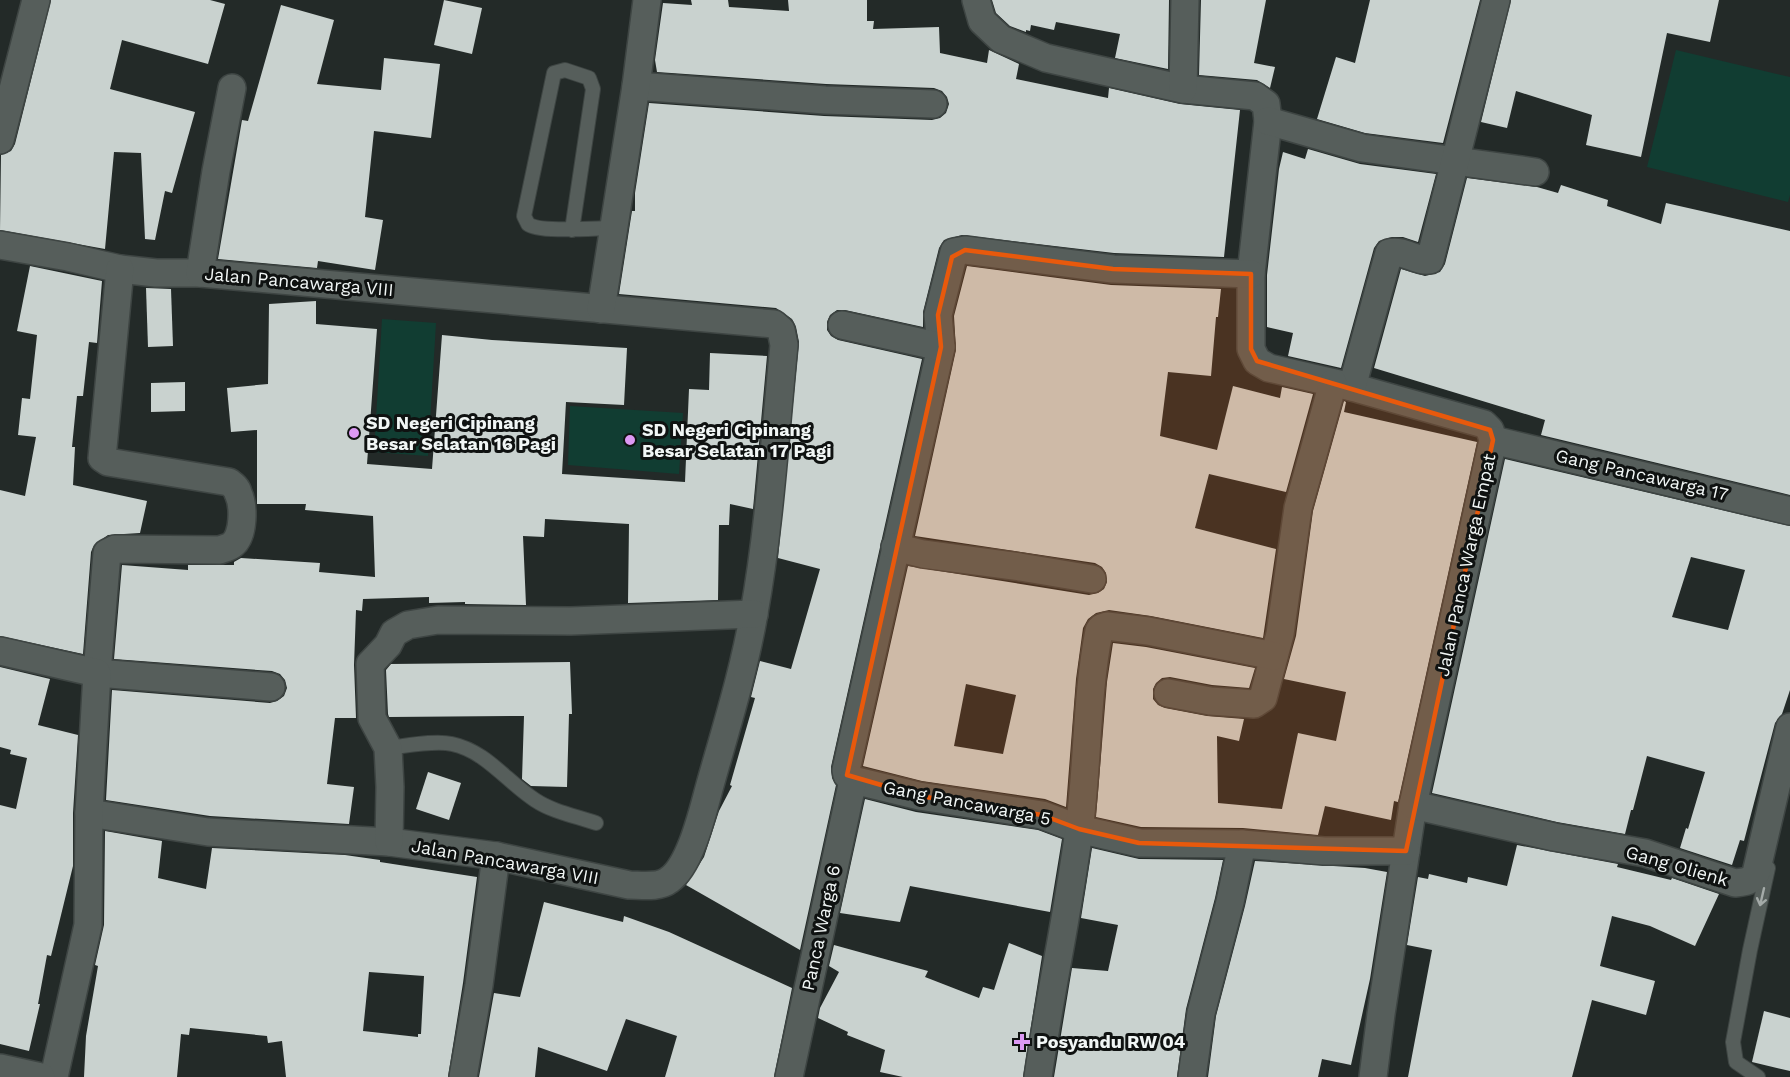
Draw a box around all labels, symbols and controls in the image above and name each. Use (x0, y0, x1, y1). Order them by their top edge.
street label: Jalan Pancawarga VIII (204, 263, 395, 300)
place label: SD Negeri Cipinang Besar Selatan 16 Pagi (366, 412, 556, 454)
place label: SD Negeri Cipinang Besar Selatan 17 Pagi (642, 419, 831, 461)
marker: SD Negeri Cipinang Besar Selatan 16 Pagi (347, 426, 361, 440)
marker: SD Negeri Cipinang Besar Selatan 17 Pagi (623, 433, 637, 447)
street label: Gang Pancawarga 17 (1554, 444, 1731, 505)
street label: Jalan Panca Warga Empat (1432, 451, 1500, 678)
street label: Gang Pancawarga 5 (881, 776, 1053, 829)
street label: Jalan Pancawarga VIII (410, 835, 600, 888)
street label: Gang Olienk (1623, 841, 1731, 890)
street label: Panca Warga 6 (797, 863, 844, 993)
one-way arrow (1755, 887, 1767, 906)
place label: Posyandu RW 04 (1036, 1031, 1186, 1052)
marker: Posyandu RW 04 (1013, 1033, 1031, 1051)

